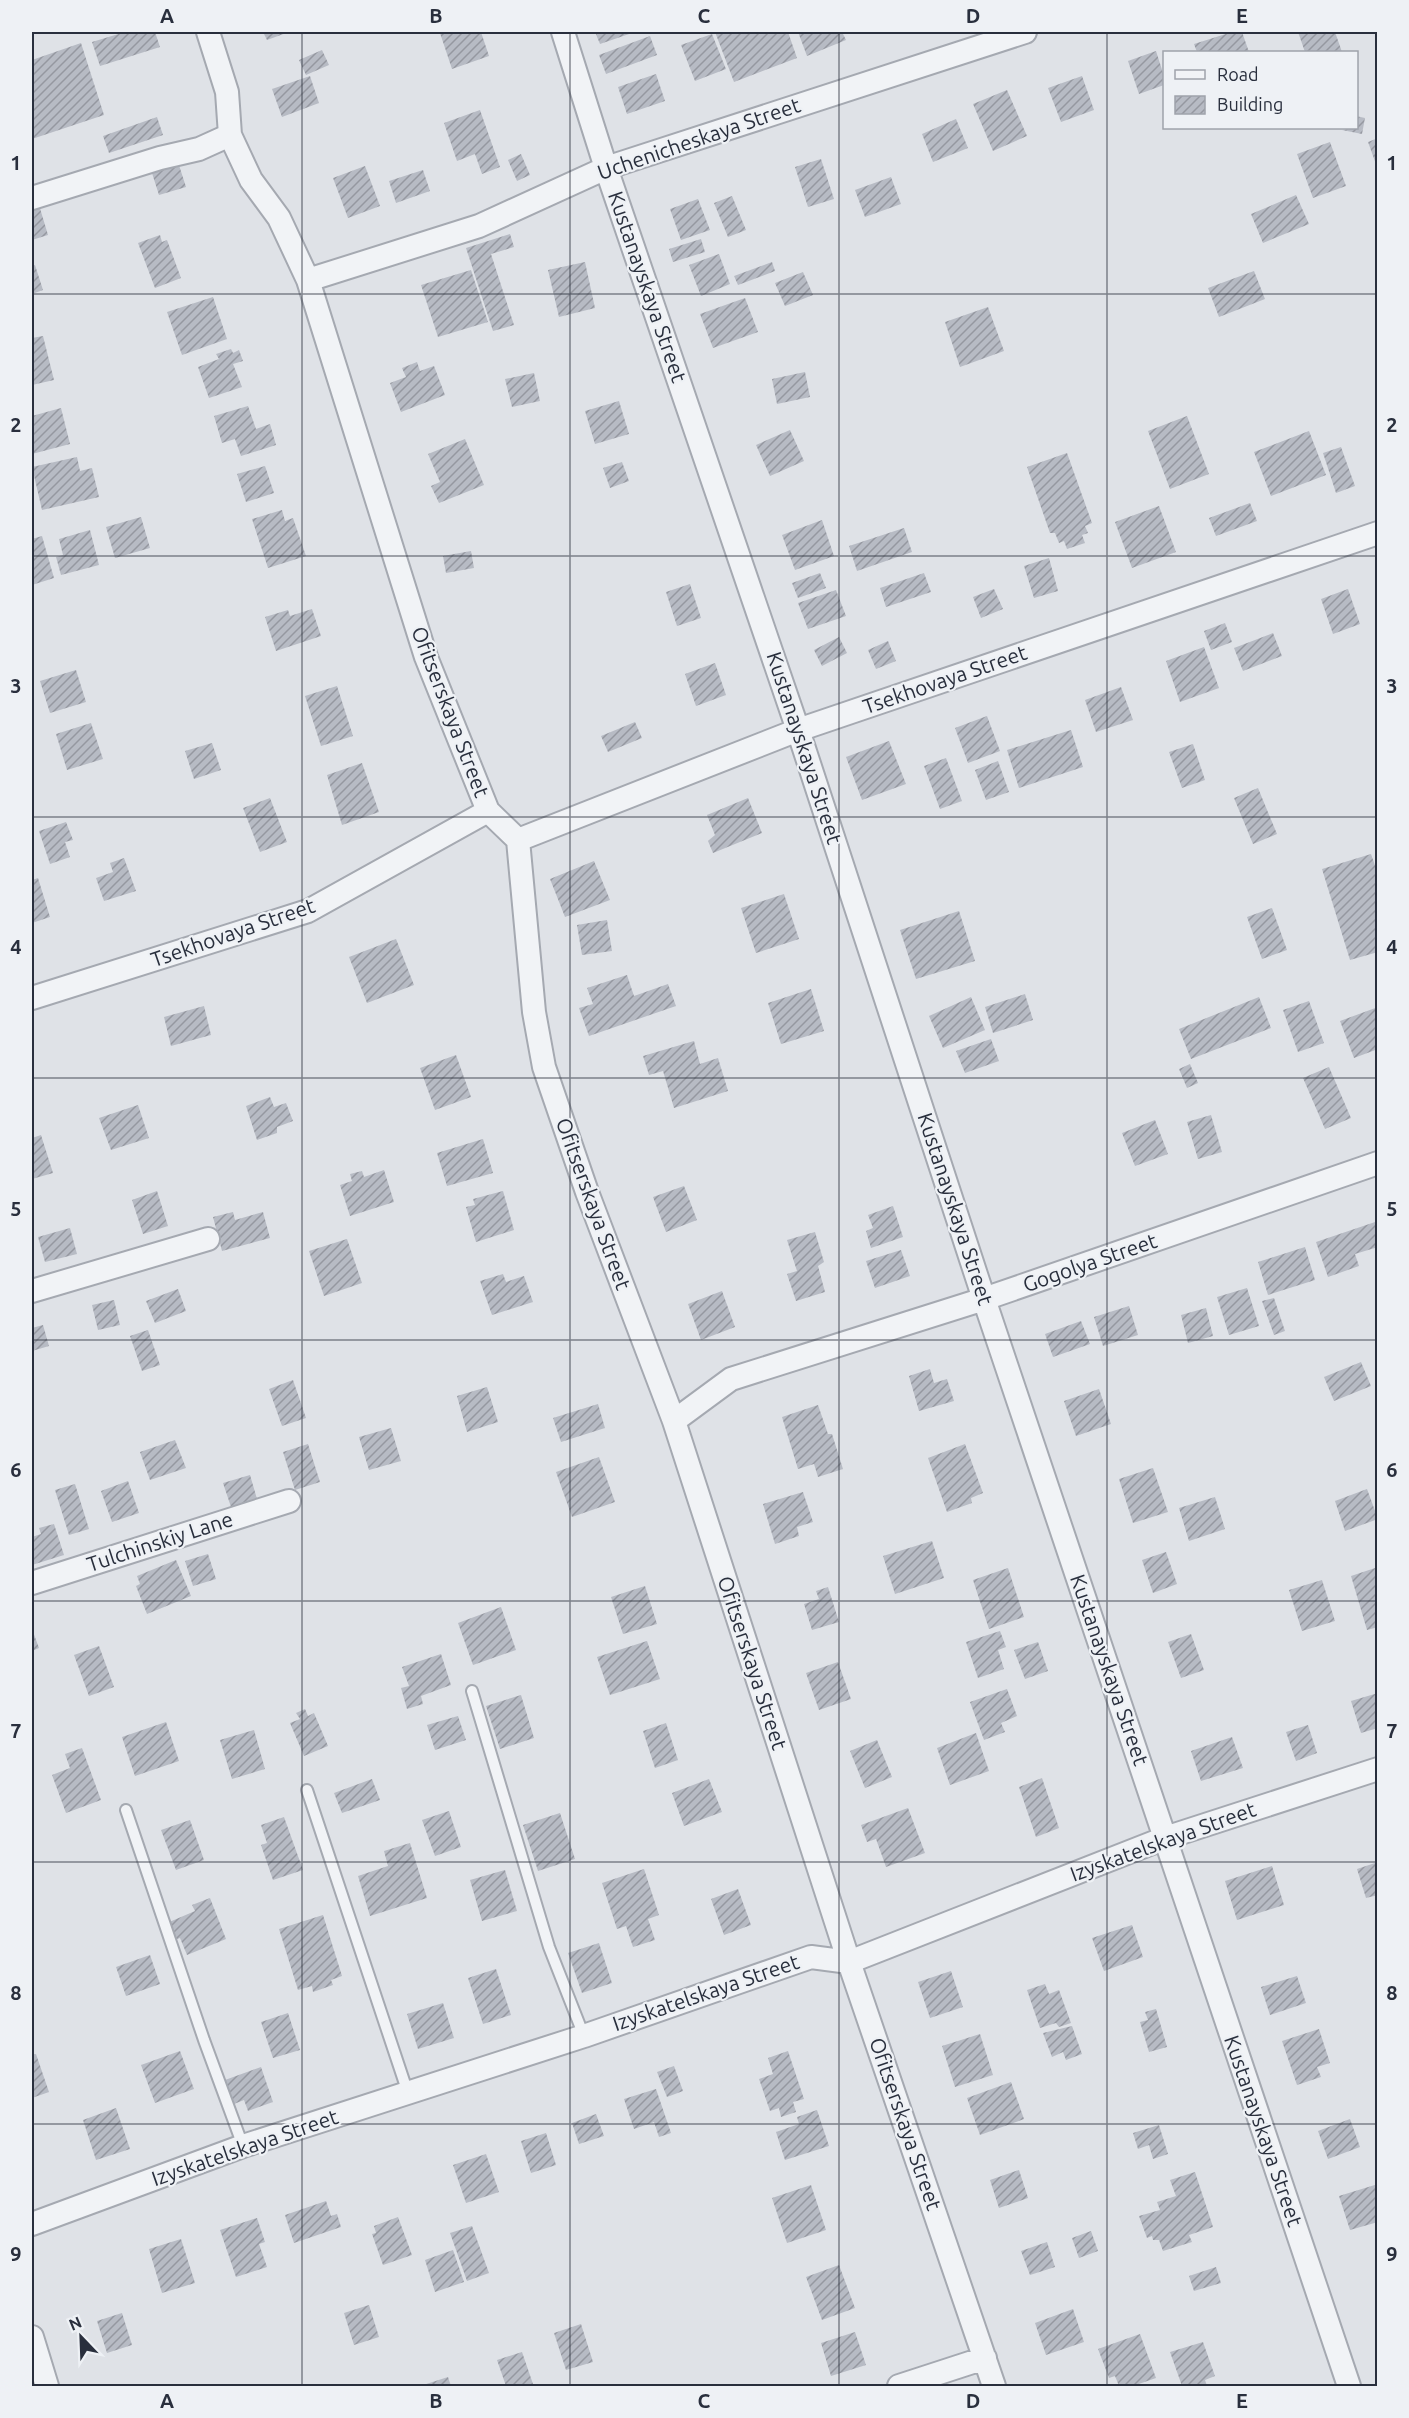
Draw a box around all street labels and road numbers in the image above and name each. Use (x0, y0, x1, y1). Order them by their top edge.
street label: Uchenicheskaya Street (594, 92, 803, 184)
street label: Kustanayskaya Street (604, 188, 692, 385)
street label: Ofitserskaya Street (407, 623, 495, 800)
street label: Tsekhovaya Street (860, 640, 1030, 718)
street label: Kustanayskaya Street (763, 649, 847, 847)
street label: Tsekhovaya Street (148, 893, 318, 971)
street label: Kustanayskaya Street (914, 1110, 998, 1308)
street label: Ofitserskaya Street (552, 1114, 636, 1293)
street label: Gogolya Street (1019, 1228, 1160, 1296)
street label: Tulchinskiy Lane (84, 1506, 236, 1576)
street label: Kustanayskaya Street (1066, 1571, 1154, 1768)
street label: Ofitserskaya Street (714, 1573, 792, 1753)
street label: Izyskatelskaya Street (1067, 1796, 1259, 1886)
street label: Izyskatelskaya Street (609, 1949, 802, 2035)
street label: Kustanayskaya Street (1220, 2032, 1308, 2229)
street label: Ofitserskaya Street (865, 2034, 947, 2213)
street label: Izyskatelskaya Street (148, 2104, 341, 2190)

